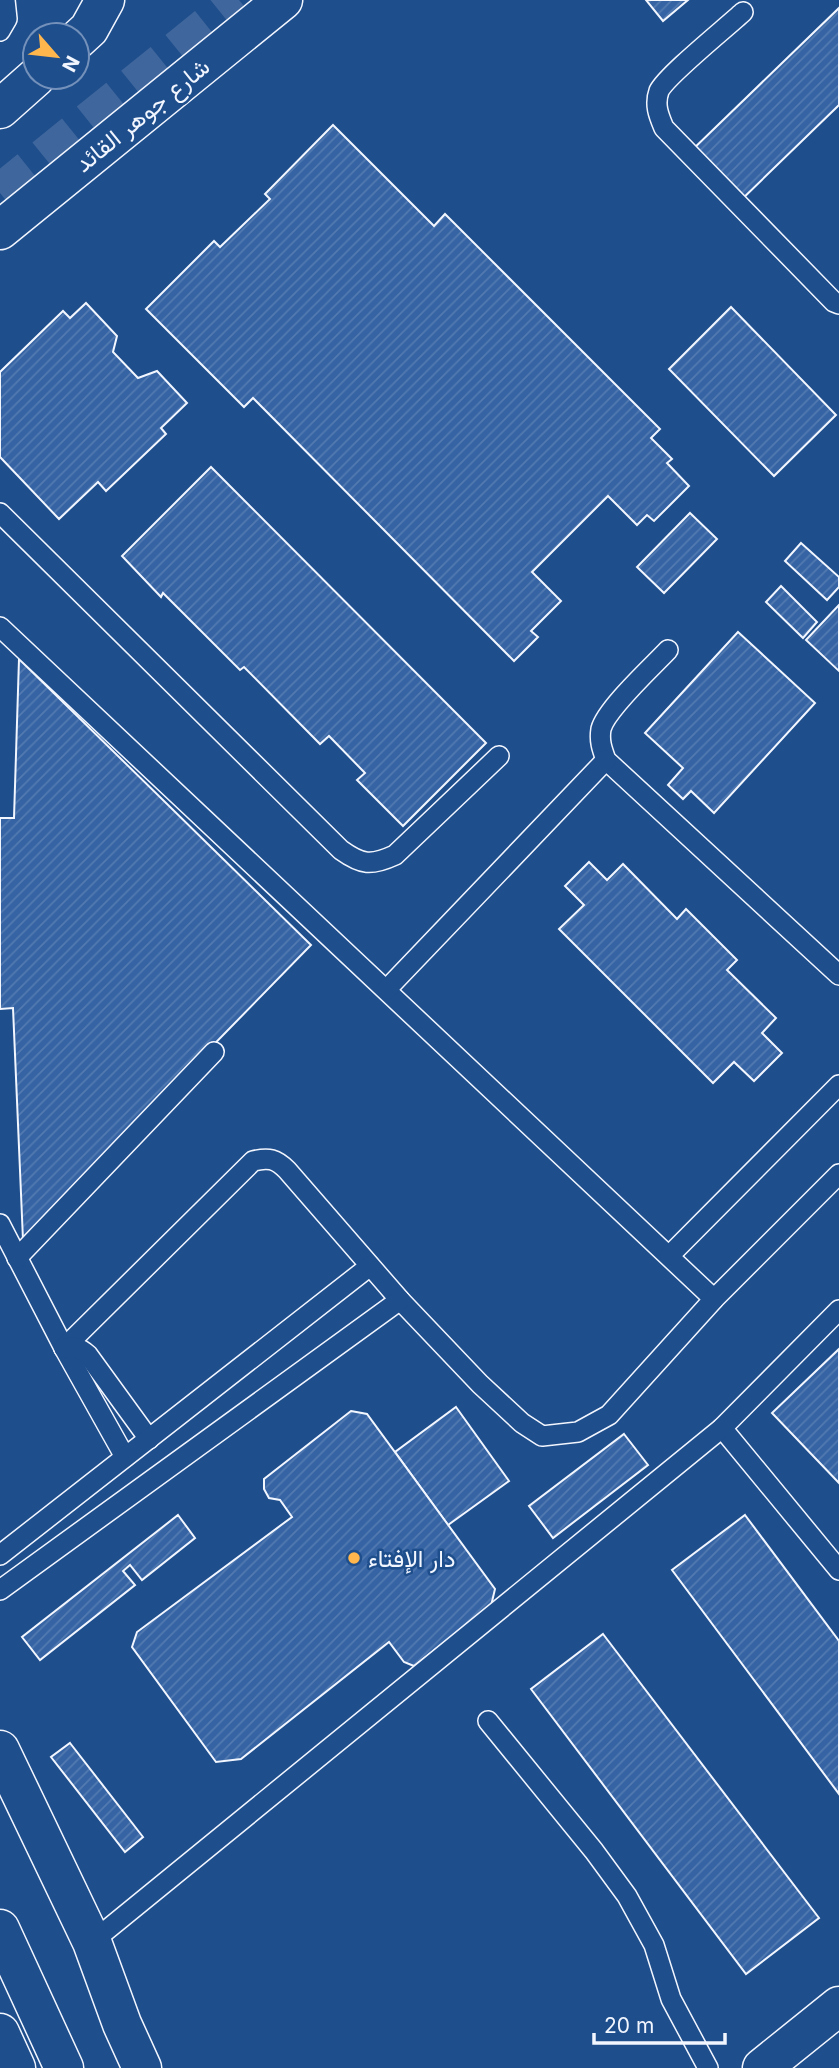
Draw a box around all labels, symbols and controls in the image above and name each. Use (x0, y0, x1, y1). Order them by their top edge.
north arrow (21, 21, 91, 91)
text: N (57, 52, 84, 76)
street label: شارع جوهر القائد (69, 52, 217, 180)
place label: دار الإفتاء (368, 1544, 455, 1574)
marker: دار الإفتاء (346, 1550, 362, 1566)
scale bar (594, 2002, 725, 2046)
text: 20 m (604, 2013, 654, 2038)

